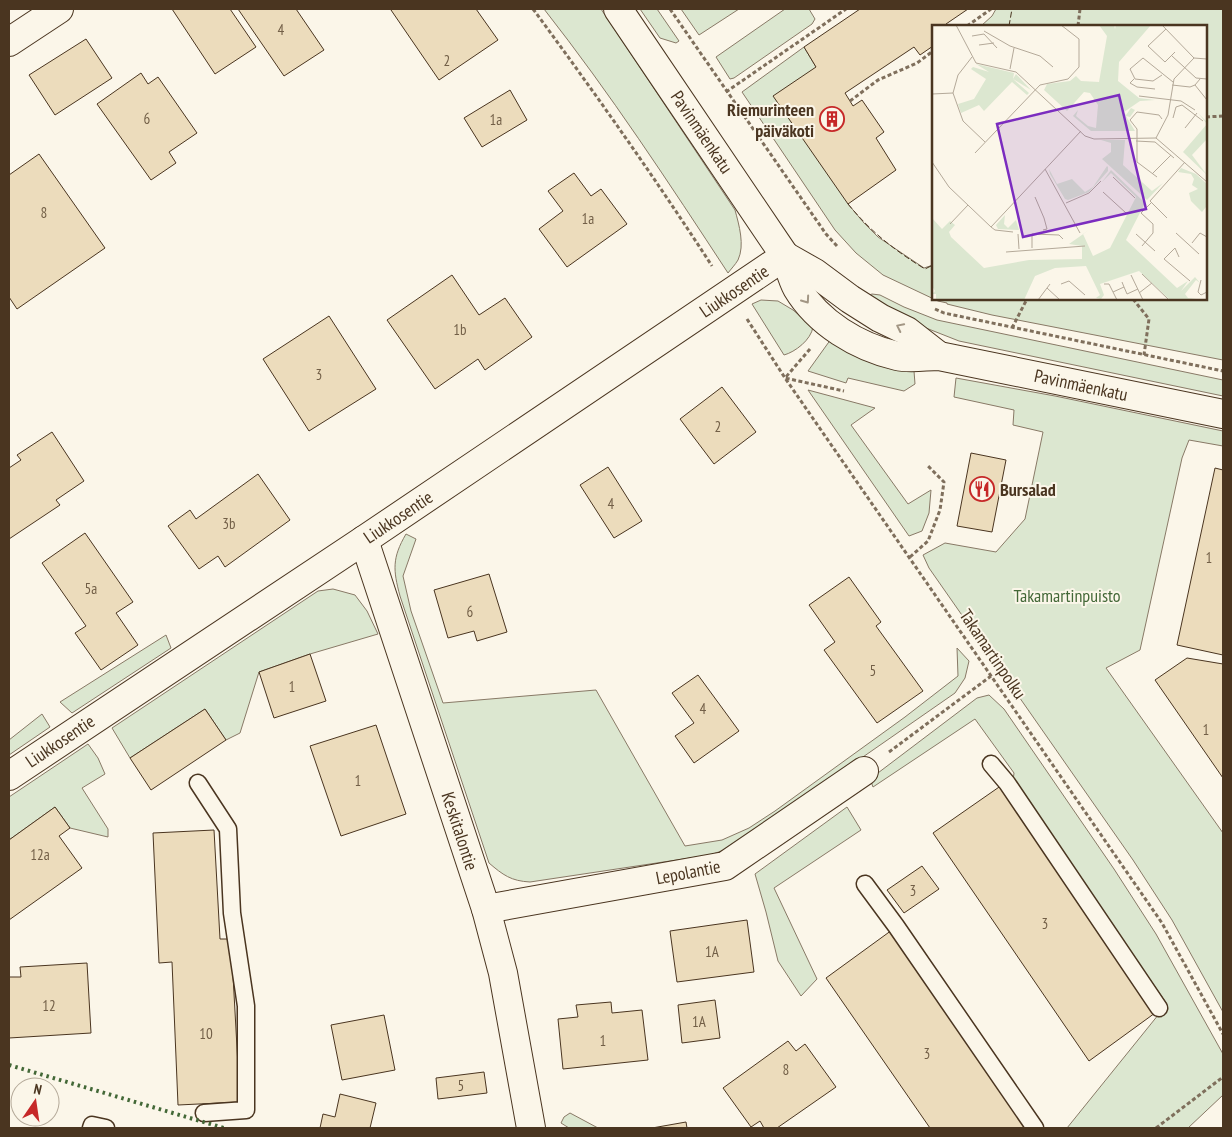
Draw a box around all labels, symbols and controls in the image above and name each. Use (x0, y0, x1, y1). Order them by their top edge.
house number: 4 (278, 20, 285, 39)
inset map (932, 25, 1207, 300)
house number: 2 (444, 51, 450, 70)
street label: Pavinmäenkatu (666, 86, 738, 178)
place label: Riemurinteen päiväkoti (727, 98, 814, 142)
building icon: Riemurinteen päiväkoti (819, 106, 845, 132)
house number: 6 (144, 109, 151, 128)
house number: 1a (490, 110, 502, 129)
house number: 8 (41, 203, 47, 222)
house number: 1a (582, 209, 594, 228)
street label: Liukkosentie (695, 260, 773, 322)
one-way arrow (800, 294, 809, 304)
house number: 1b (453, 320, 467, 339)
one-way arrow (896, 324, 905, 334)
street label: Pavinmäenkatu (1032, 364, 1130, 406)
house number: 3 (316, 365, 322, 384)
house number: 2 (715, 417, 721, 436)
restaurant icon: Bursalad (969, 476, 995, 502)
place label: Bursalad (1000, 478, 1056, 501)
street label: Liukkosentie (359, 486, 437, 548)
house number: 4 (608, 494, 615, 513)
house number: 3b (222, 514, 236, 533)
house number: 1 (1206, 548, 1212, 567)
house number: 5a (85, 579, 97, 598)
park label: Takamartinpuisto (1013, 584, 1121, 607)
house number: 6 (467, 602, 474, 621)
street label: Takamartinpolku (955, 605, 1031, 703)
house number: 5 (870, 661, 876, 680)
house number: 1 (289, 677, 295, 696)
house number: 4 (700, 699, 707, 718)
street label: Liukkosentie (21, 710, 99, 772)
house number: 1 (1203, 720, 1209, 739)
house number: 1 (355, 771, 361, 790)
street label: Keskitalontie (437, 789, 483, 873)
house number: 12a (30, 845, 50, 864)
street label: Lepolantie (654, 854, 722, 890)
house number: 3 (910, 881, 916, 900)
house number: 3 (1042, 914, 1048, 933)
house number: 1A (705, 942, 720, 961)
house number: 12 (42, 996, 56, 1015)
house number: 1A (692, 1012, 707, 1031)
house number: 10 (199, 1024, 213, 1043)
house number: 1 (600, 1031, 606, 1050)
house number: 3 (924, 1044, 930, 1063)
house number: 8 (783, 1060, 789, 1079)
house number: 5 (458, 1076, 464, 1095)
north arrow (10, 1077, 60, 1127)
text: N (32, 1080, 44, 1099)

